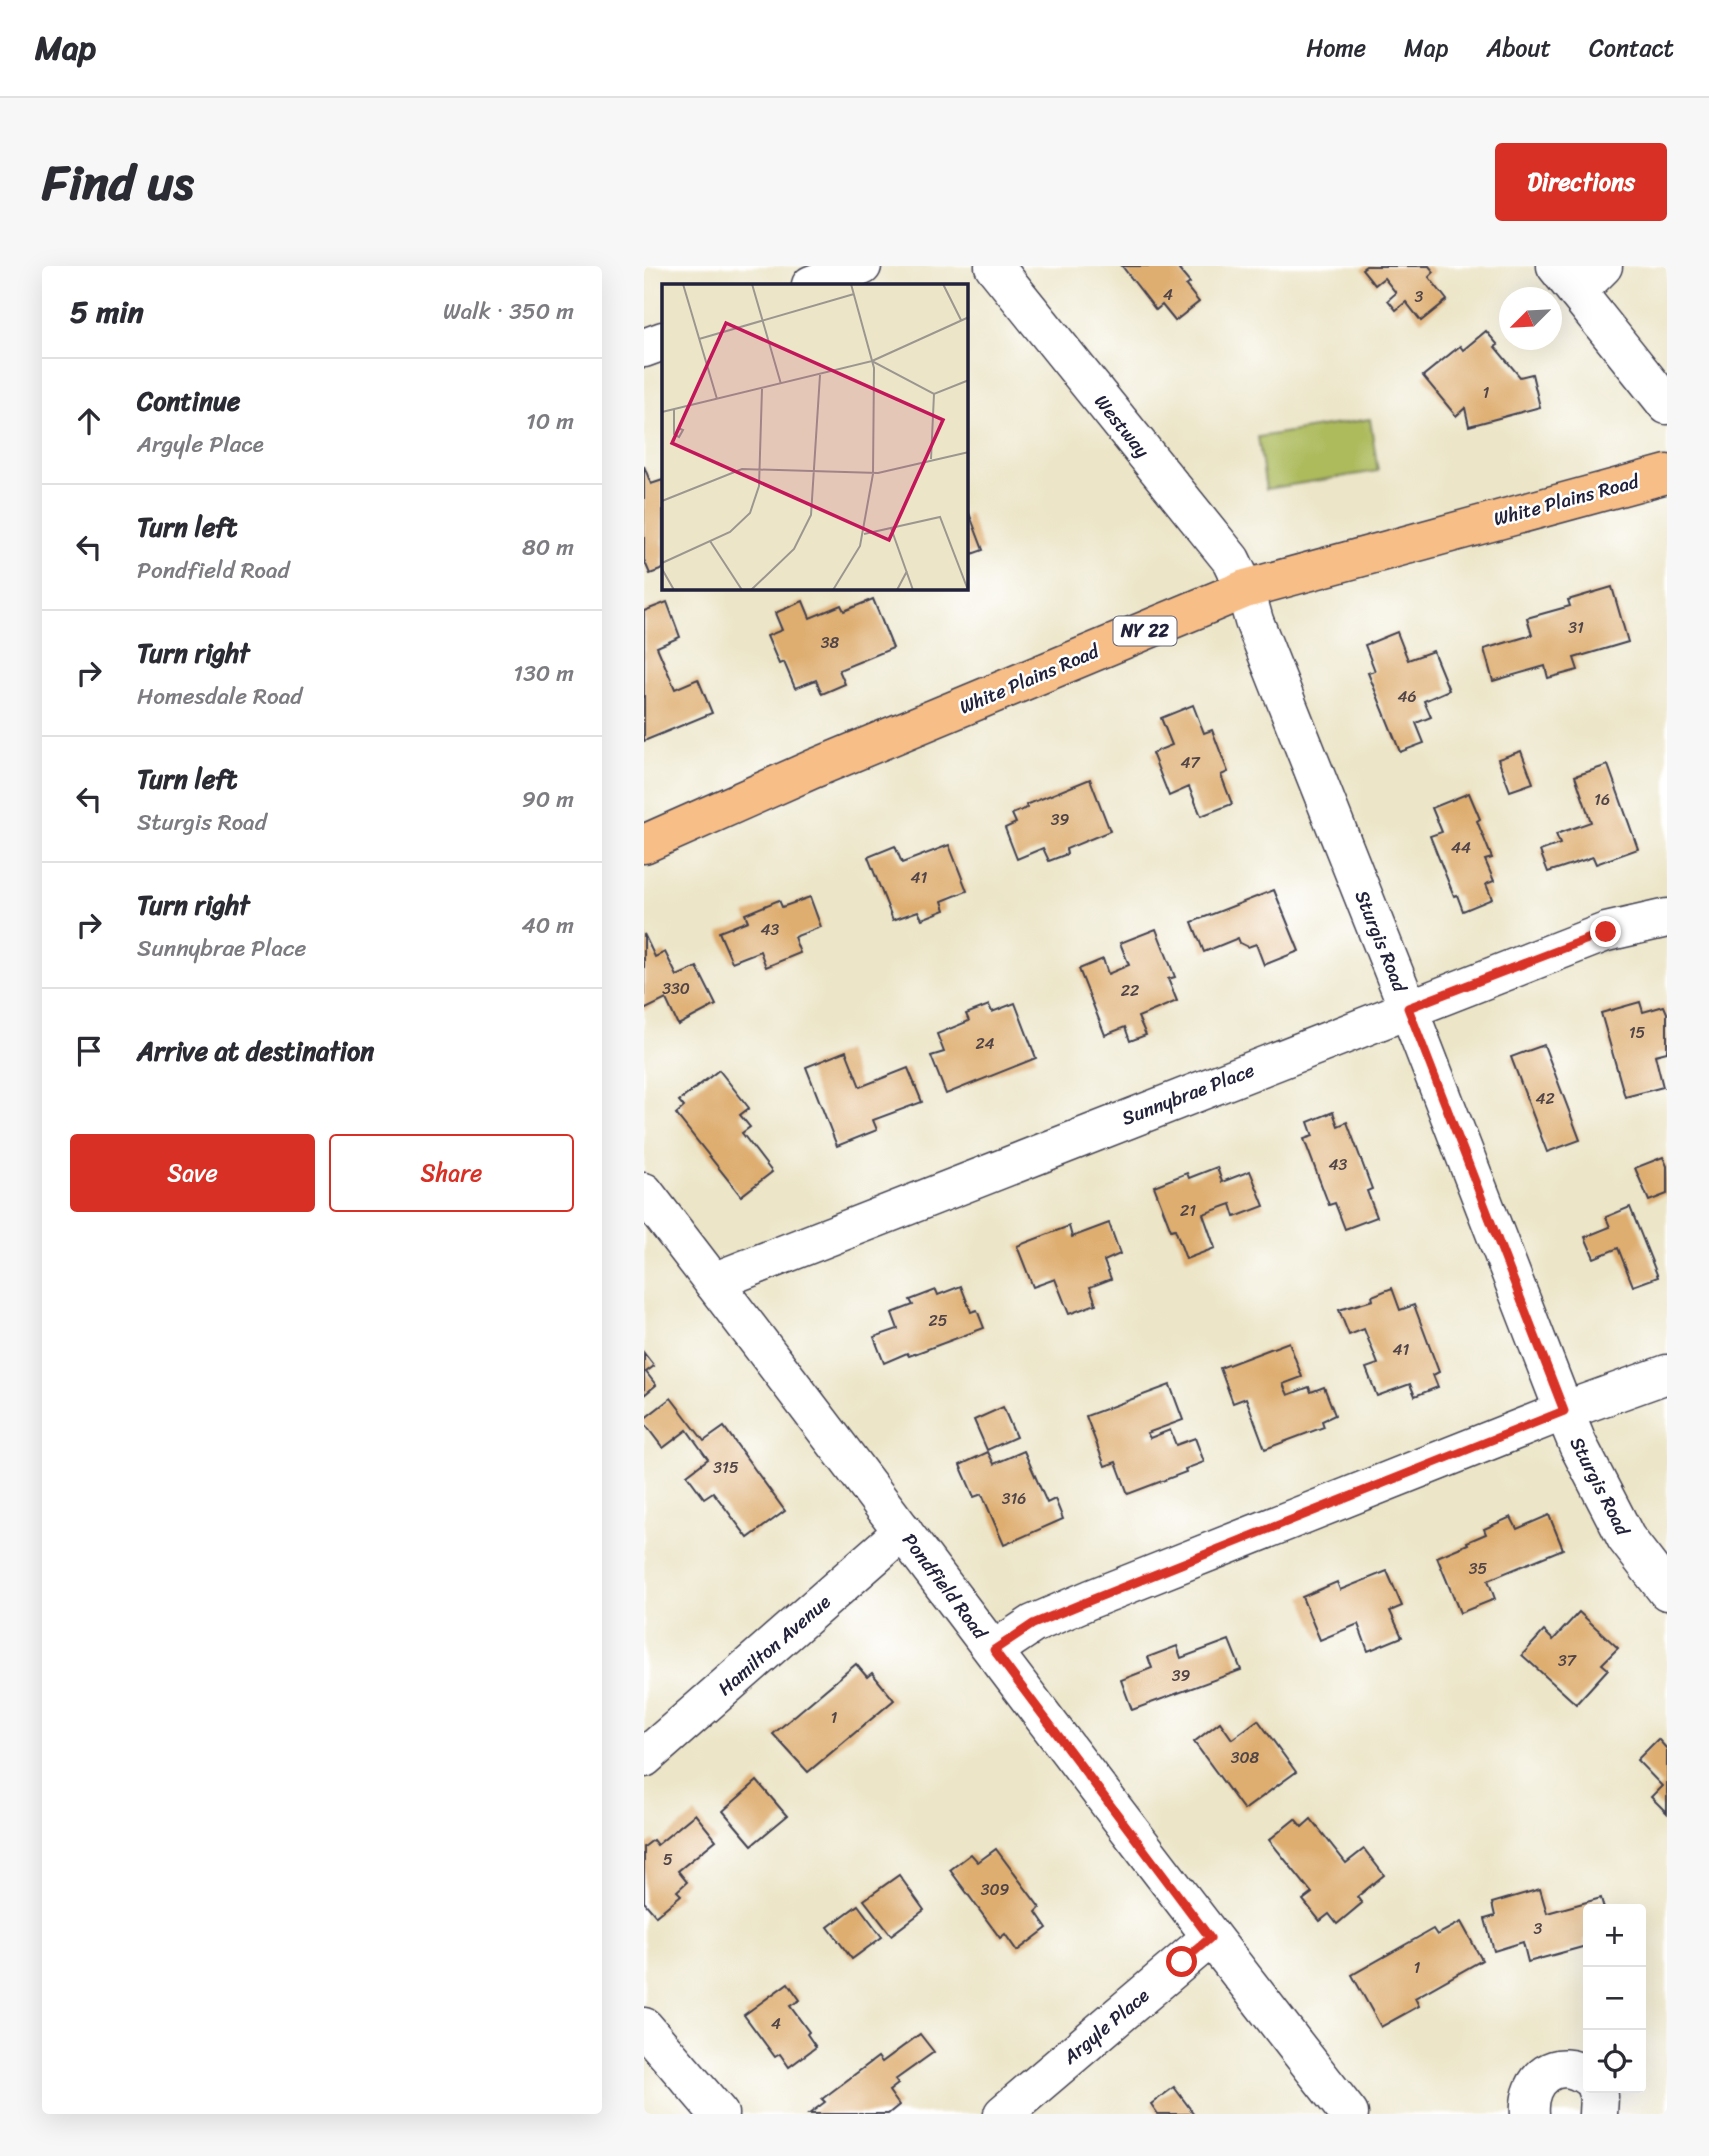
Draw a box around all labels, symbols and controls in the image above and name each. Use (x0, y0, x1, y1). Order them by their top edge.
text: Map (35, 19, 96, 77)
text: Home (1306, 27, 1366, 69)
text: Map (1404, 27, 1448, 69)
text: About (1486, 27, 1551, 69)
text: Contact (1589, 27, 1674, 69)
text: Find us (42, 139, 194, 226)
button: Directions (1495, 143, 1667, 221)
house number: 4 (1163, 280, 1173, 309)
house number: 3 (1415, 282, 1424, 311)
inset map (662, 284, 968, 590)
text: 5 min (70, 285, 144, 339)
north arrow (1499, 287, 1562, 350)
text: Walk · 350 m (443, 291, 574, 332)
text: Continue (137, 378, 240, 424)
house number: 1 (1483, 378, 1490, 407)
street label: Westway (1086, 387, 1158, 465)
text: 10 m (526, 401, 574, 442)
icon: ahead (70, 402, 108, 440)
text: Argyle Place (137, 424, 264, 465)
street label: White Plains Road (1490, 464, 1644, 535)
text: Turn left (137, 504, 237, 550)
text: 80 m (522, 527, 574, 568)
icon: left (70, 528, 108, 566)
text: Pondfield Road (137, 550, 290, 591)
house number: 31 (1568, 613, 1584, 642)
road number: NY 22 (1114, 617, 1176, 646)
house number: 38 (821, 628, 840, 657)
text: Turn right (137, 630, 250, 676)
street label: White Plains Road (954, 634, 1106, 723)
text: 130 m (513, 653, 574, 694)
icon: right (70, 654, 108, 692)
text: Homesdale Road (137, 676, 302, 717)
house number: 46 (1397, 682, 1417, 711)
house number: 47 (1180, 748, 1200, 777)
text: Turn left (137, 756, 237, 802)
text: 90 m (522, 779, 574, 820)
icon: left (70, 780, 108, 818)
house number: 16 (1594, 785, 1610, 814)
text: Sturgis Road (137, 802, 267, 843)
house number: 39 (1051, 805, 1069, 834)
house number: 44 (1451, 833, 1471, 862)
house number: 41 (911, 863, 928, 892)
text: Turn right (137, 882, 250, 928)
street label: Sturgis Road (1346, 885, 1417, 998)
text: 40 m (521, 905, 574, 946)
icon: right (70, 906, 108, 944)
house number: 43 (761, 915, 780, 944)
route end (1590, 916, 1621, 947)
text: Sunnybrae Place (137, 928, 306, 969)
house number: 330 (662, 974, 690, 1003)
house number: 22 (1121, 976, 1139, 1005)
house number: 15 (1629, 1018, 1646, 1047)
text: Arrive at destination (137, 1028, 374, 1074)
house number: 24 (975, 1029, 995, 1058)
icon: arrive (70, 1032, 108, 1070)
street label: Sunnybrae Place (1117, 1053, 1259, 1134)
house number: 42 (1535, 1084, 1555, 1113)
button: Save (70, 1134, 315, 1212)
button: Share (329, 1134, 574, 1212)
house number: 43 (1329, 1150, 1348, 1179)
house number: 21 (1180, 1196, 1196, 1225)
house number: 25 (928, 1306, 948, 1335)
house number: 41 (1393, 1335, 1410, 1364)
street label: Sturgis Road (1561, 1431, 1639, 1542)
house number: 315 (713, 1453, 739, 1482)
house number: 316 (1002, 1484, 1026, 1513)
street label: Pondfield Road (894, 1526, 997, 1647)
house number: 35 (1469, 1554, 1488, 1583)
street label: Hamilton Avenue (710, 1586, 838, 1704)
house number: 37 (1558, 1646, 1577, 1675)
house number: 39 (1172, 1661, 1190, 1690)
house number: 1 (831, 1703, 838, 1732)
house number: 308 (1231, 1743, 1260, 1772)
house number: 5 (663, 1845, 673, 1874)
house number: 309 (981, 1875, 1010, 1904)
map controls (1583, 1904, 1646, 2093)
button: + (1583, 1904, 1646, 1967)
house number: 3 (1534, 1914, 1543, 1943)
route start (1166, 1946, 1197, 1977)
house number: 1 (1414, 1953, 1421, 1982)
button: − (1583, 1967, 1646, 2030)
street label: Argyle Place (1054, 1980, 1157, 2073)
house number: 4 (771, 2009, 781, 2038)
button: locate (1583, 2030, 1646, 2093)

